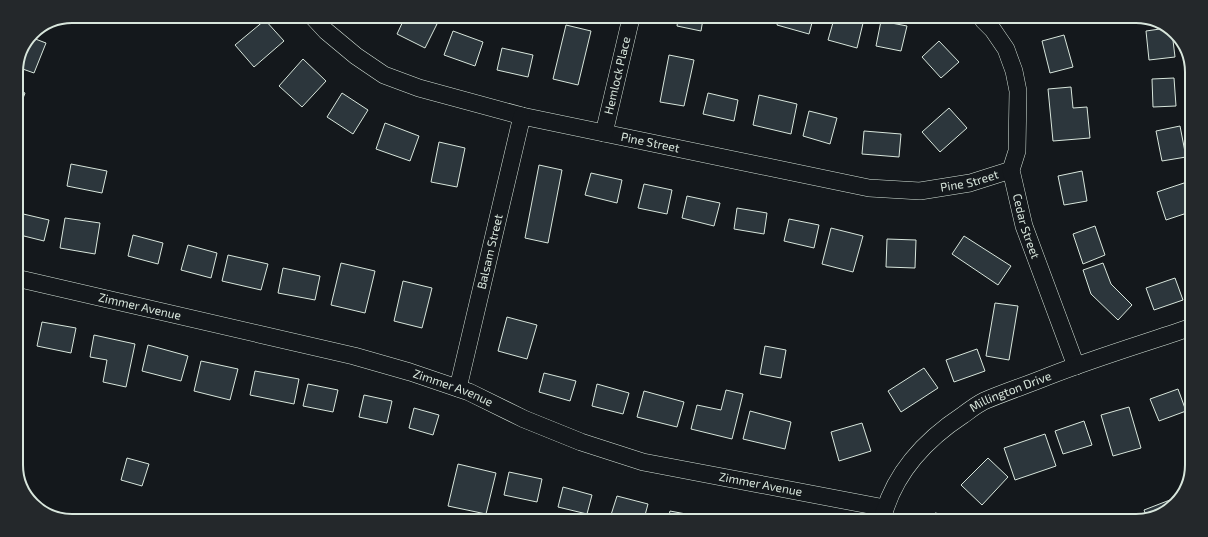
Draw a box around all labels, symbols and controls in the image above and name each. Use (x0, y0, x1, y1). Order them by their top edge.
street label: Hemlock Place (601, 35, 632, 116)
street label: Pine Street (620, 129, 681, 155)
street label: Pine Street (939, 166, 1000, 194)
street label: Cedar Street (1011, 192, 1044, 261)
street label: Balsam Street (473, 212, 505, 291)
street label: Zimmer Avenue (97, 289, 183, 322)
street label: Zimmer Avenue (412, 366, 496, 409)
street label: Millington Drive (966, 368, 1053, 414)
street label: Zimmer Avenue (718, 469, 804, 498)

